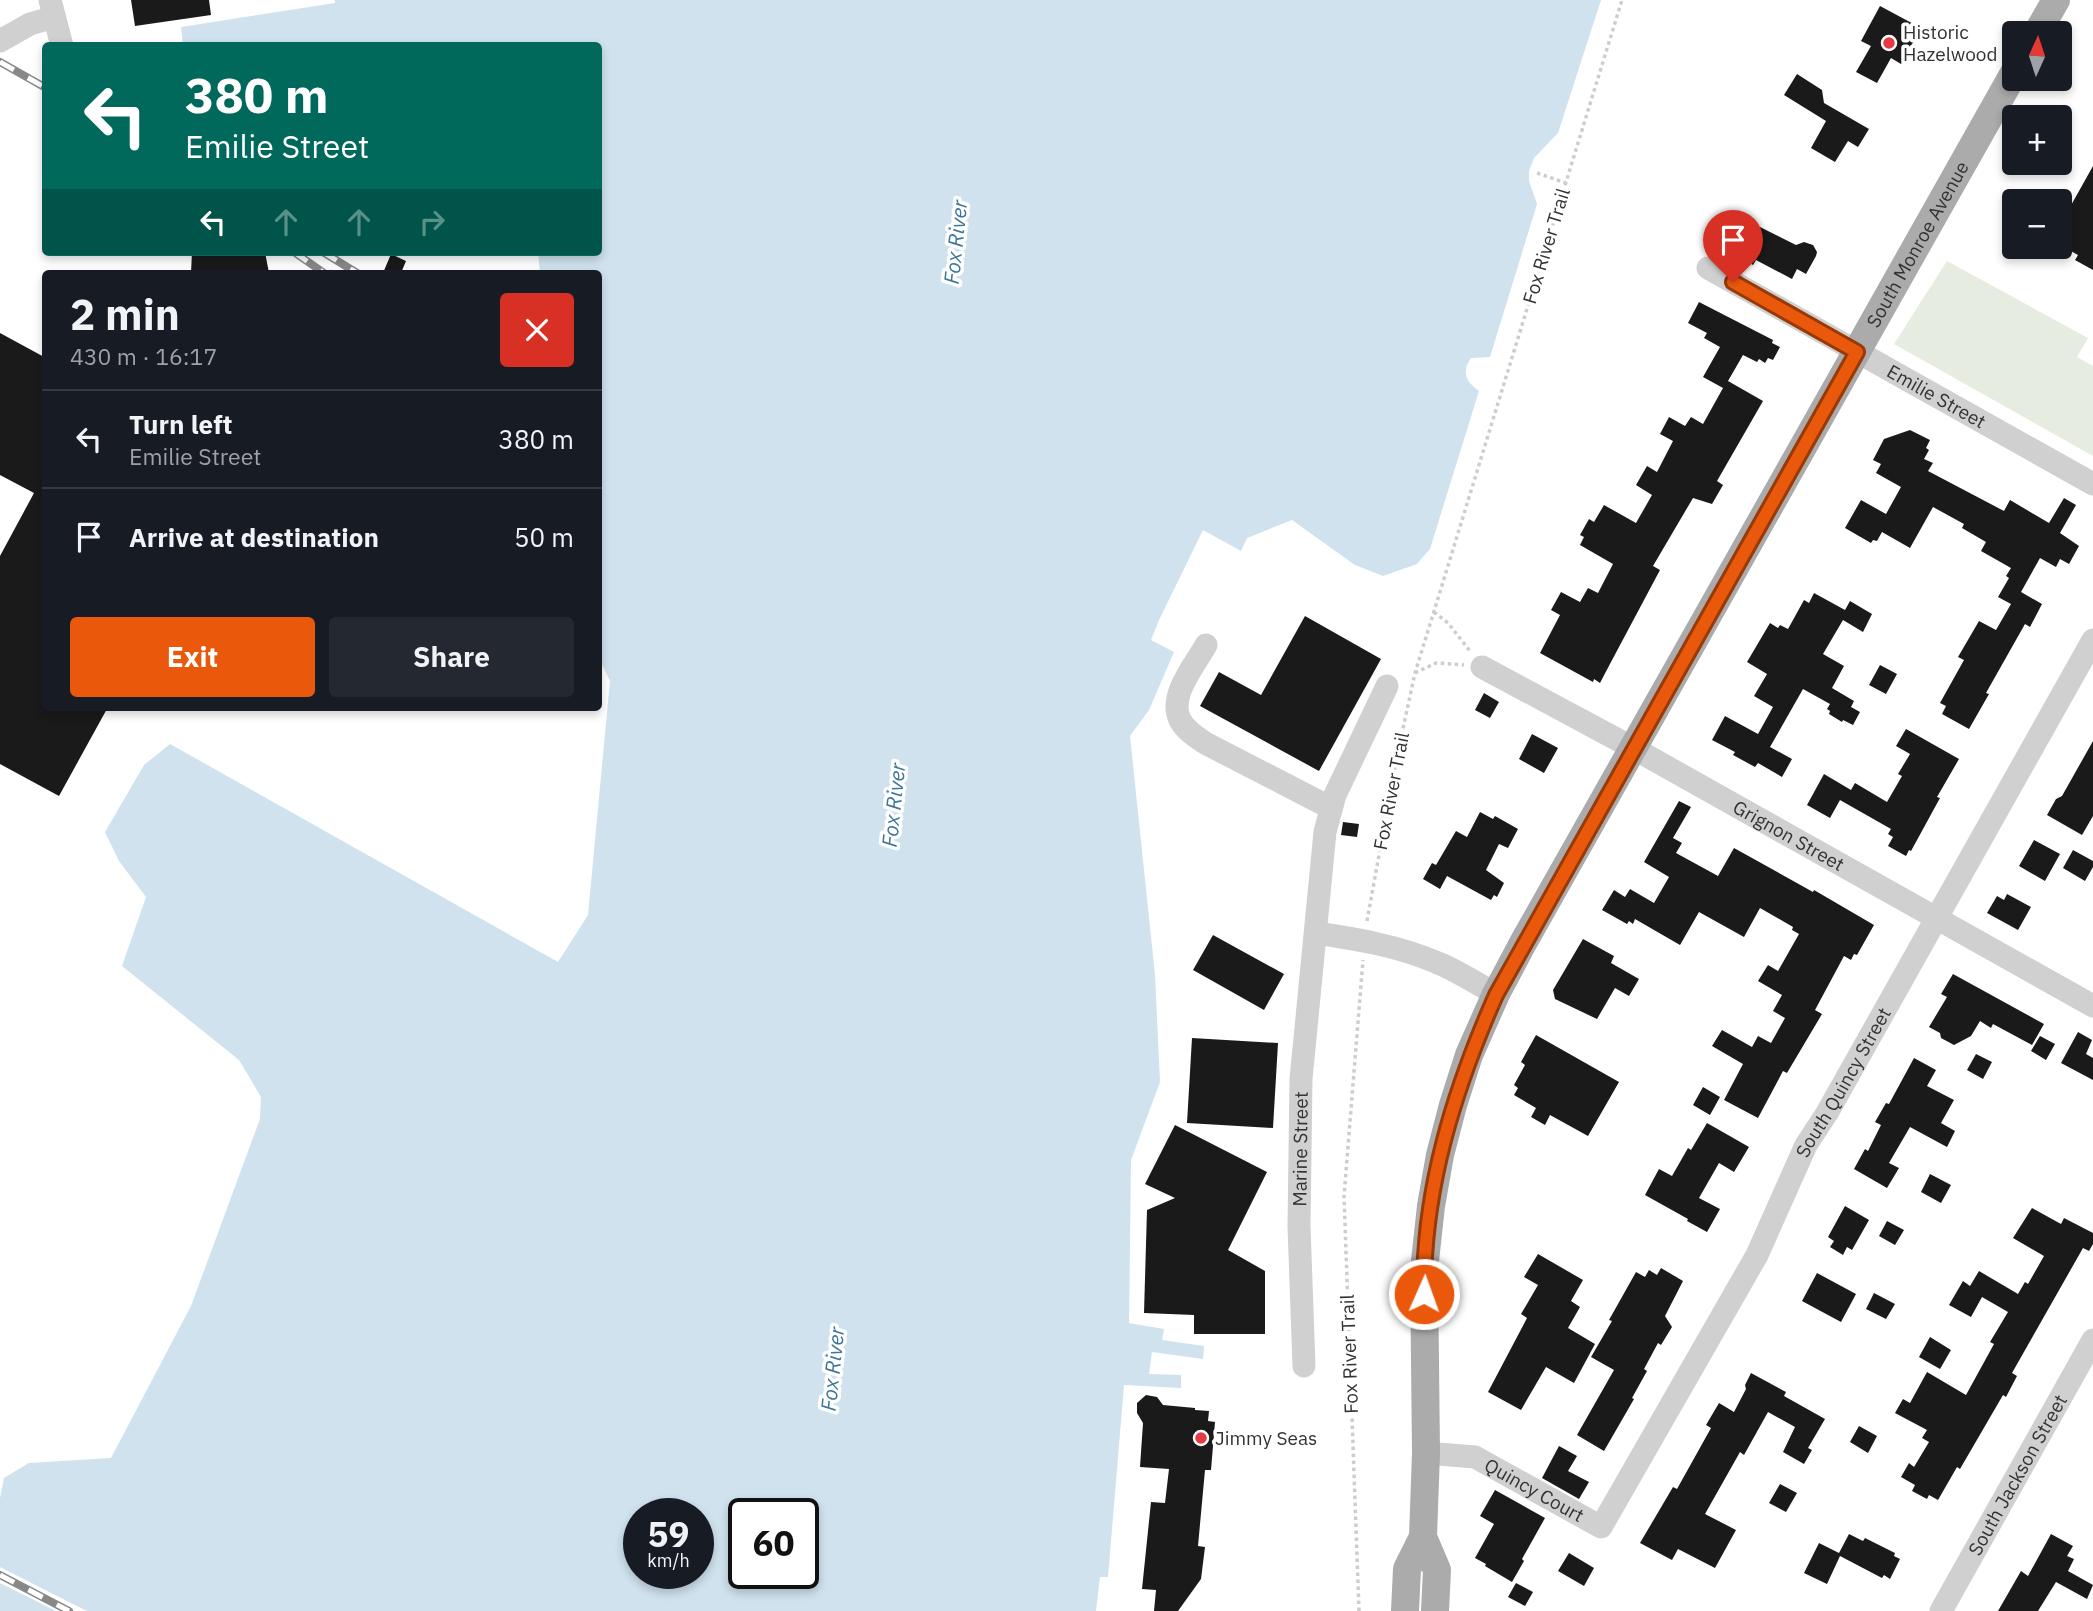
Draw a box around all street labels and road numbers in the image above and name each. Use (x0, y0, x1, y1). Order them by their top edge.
street label: South Monroe Avenue (1861, 157, 1974, 332)
street label: Fox River Trail (1517, 185, 1575, 307)
street label: Emilie Street (1883, 359, 1990, 433)
street label: Fox River Trail (1368, 730, 1414, 852)
street label: Grignon Street (1729, 795, 1849, 876)
street label: South Quincy Street (1790, 1003, 1896, 1161)
street label: Marine Street (1287, 1091, 1313, 1207)
street label: Fox River Trail (1335, 1294, 1363, 1414)
street label: South Jackson Street (1963, 1390, 2072, 1560)
street label: Quincy Court (1480, 1453, 1588, 1527)

